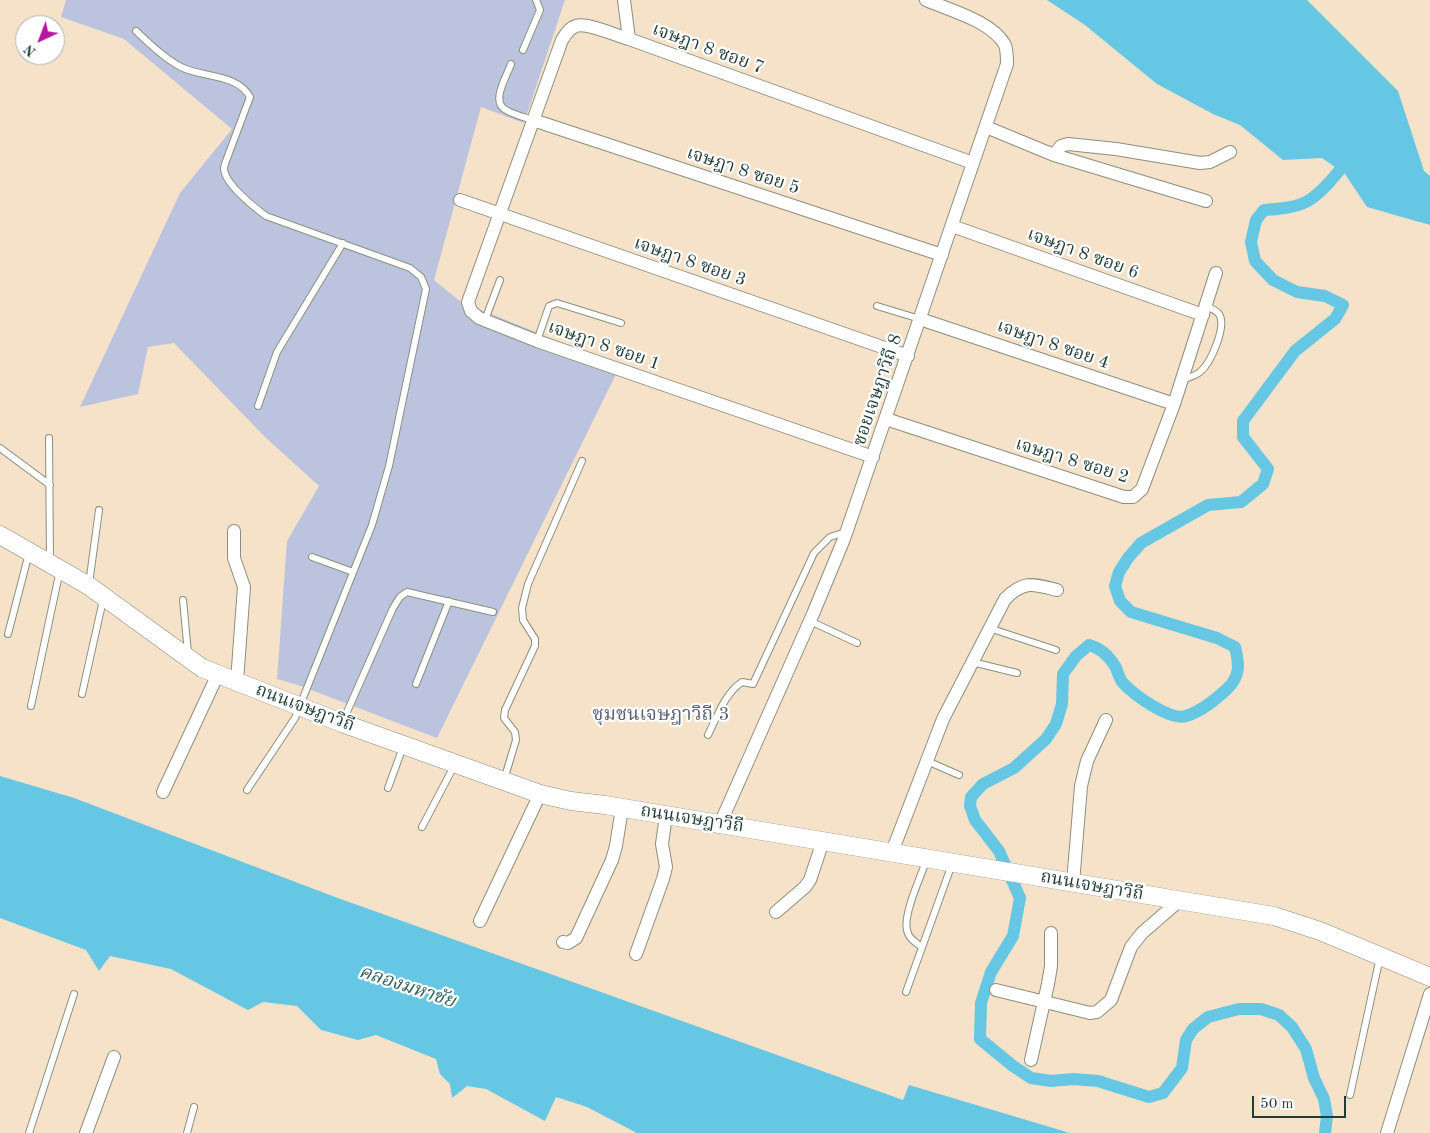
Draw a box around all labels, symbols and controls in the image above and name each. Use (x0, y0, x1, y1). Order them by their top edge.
north arrow (15, 15, 65, 65)
street label: เจษฎา 8 ซอย 7 (649, 19, 767, 79)
text: N (22, 41, 39, 59)
street label: เจษฎา 8 ซอย 5 (684, 143, 802, 199)
street label: เจษฎา 8 ซอย 6 (1024, 224, 1142, 284)
street label: เจษฎา 8 ซอย 3 (631, 233, 749, 291)
street label: เจษฎา 8 ซอย 4 (994, 316, 1112, 374)
street label: เจษฎา 8 ซอย 1 (545, 317, 663, 375)
street label: ซอยเจษฎาวิถี 8 (849, 331, 907, 449)
street label: เจษฎา 8 ซอย 2 (1013, 434, 1131, 488)
street label: ถนนเจษฎาวิถี (252, 679, 358, 737)
district label: ชุมชนเจษฎาวิถี 3 (593, 704, 729, 726)
street label: ถนนเจษฎาวิถี (639, 800, 745, 838)
street label: ถนนเจษฎาวิถี (1039, 866, 1145, 906)
water label: คลองมหาชัย (356, 961, 458, 1013)
scale bar (1255, 1086, 1349, 1118)
text: 50 m (1260, 1097, 1294, 1112)

